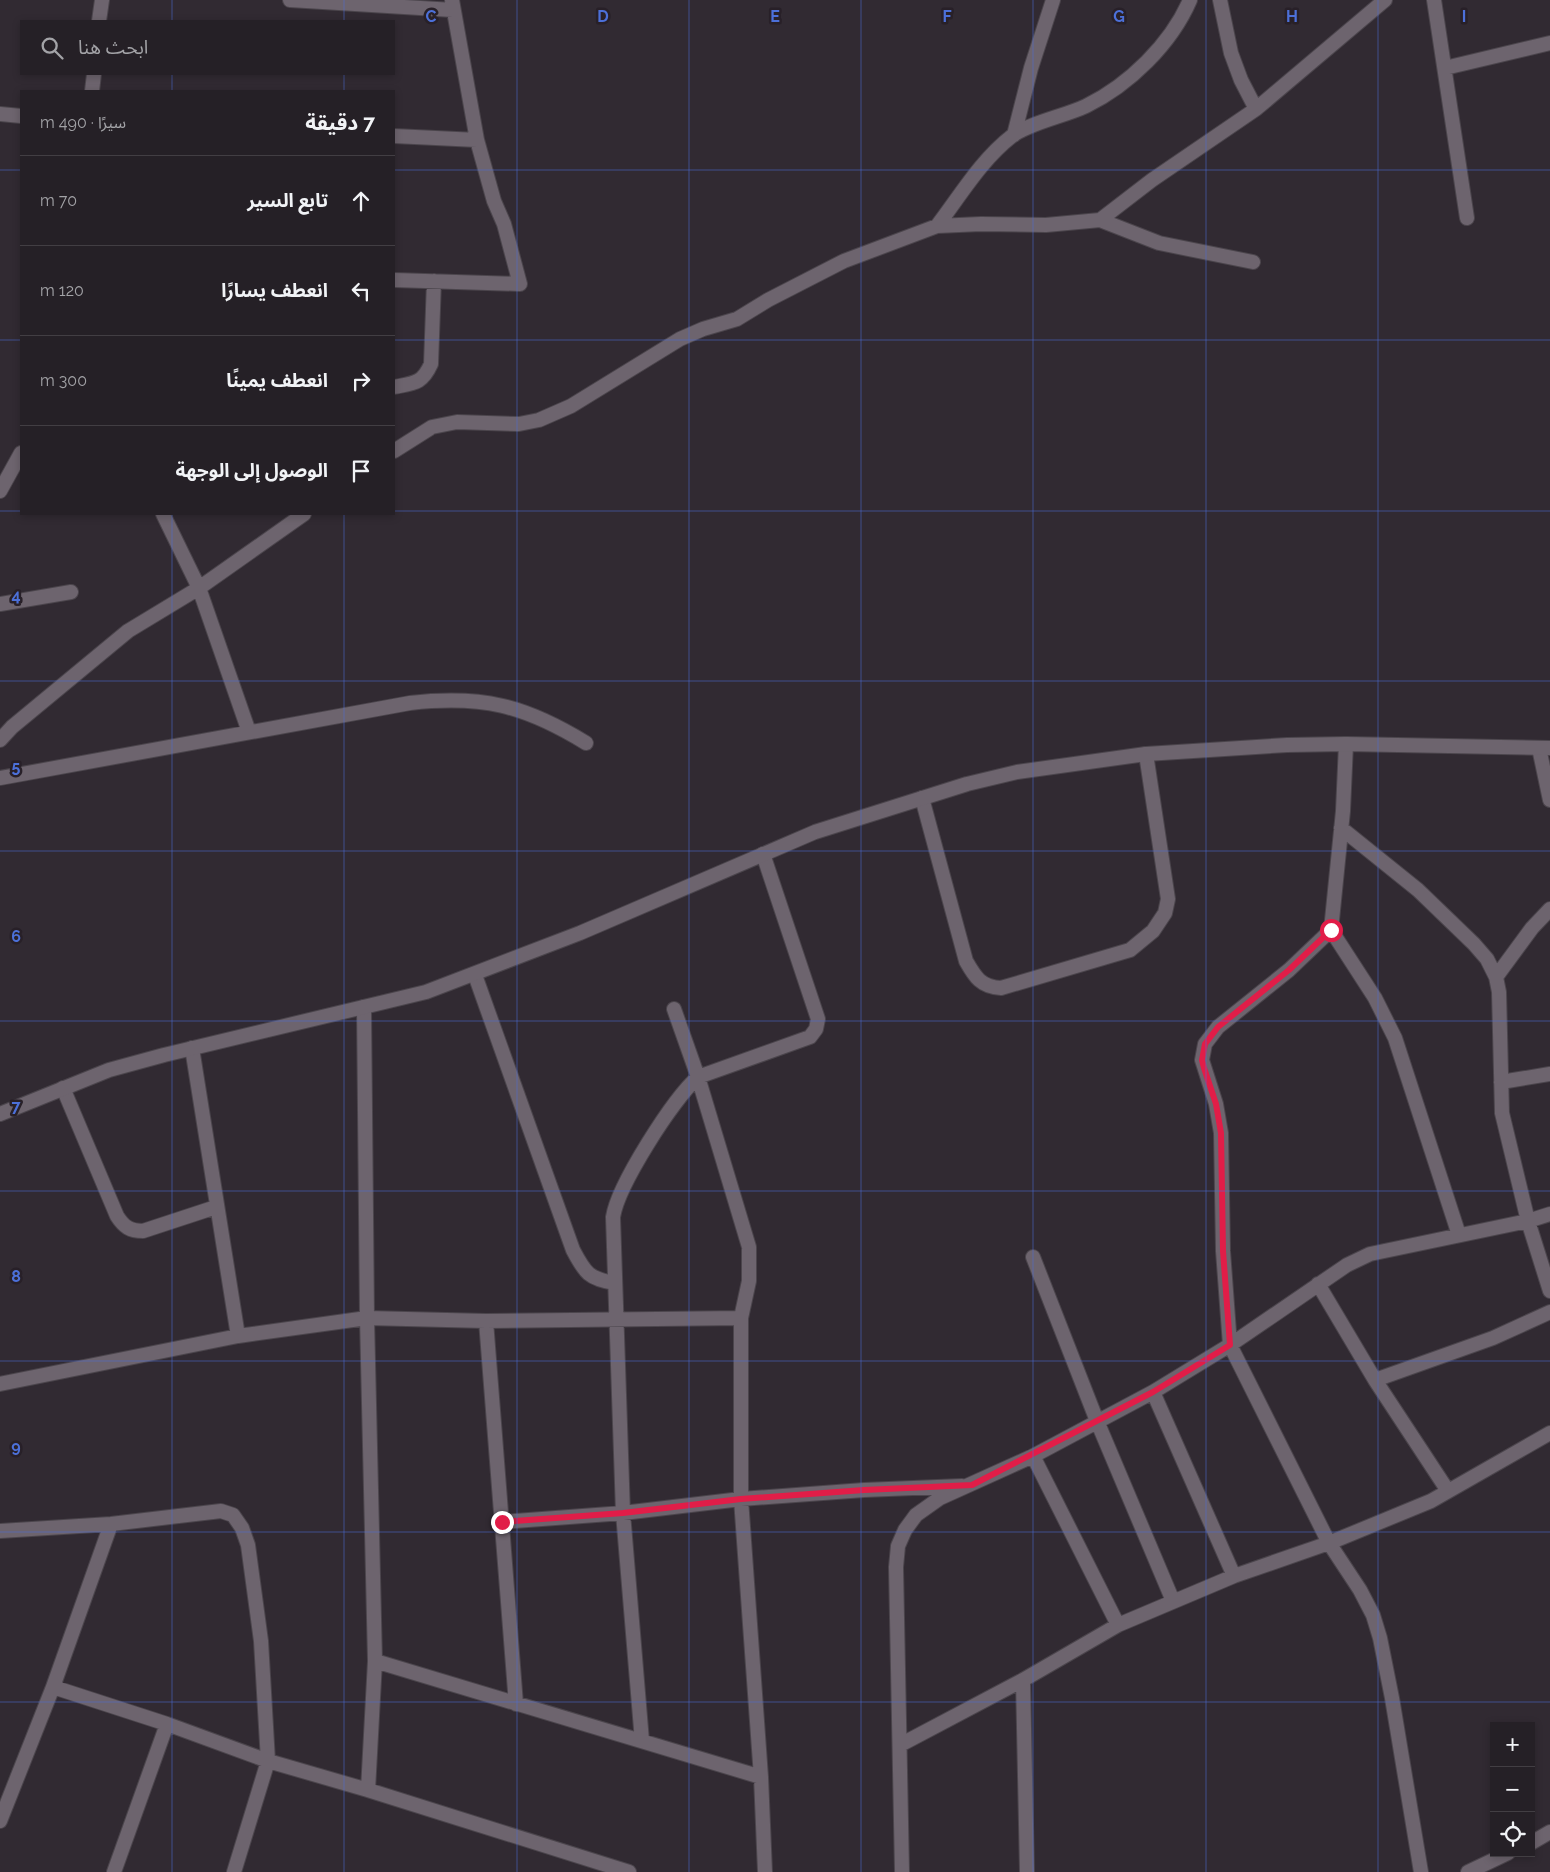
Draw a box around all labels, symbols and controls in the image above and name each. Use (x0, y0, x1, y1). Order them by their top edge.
text: C (426, 7, 437, 26)
text: D (597, 7, 609, 26)
text: E (770, 7, 780, 26)
text: F (942, 7, 952, 26)
text: G (1113, 7, 1125, 26)
text: H (1286, 7, 1298, 26)
text: I (1462, 7, 1466, 26)
search box (20, 20, 395, 75)
icon: search (38, 34, 66, 62)
text: ابحث هنا (78, 36, 148, 58)
text: 7 دقيقة (305, 110, 375, 135)
text: سيرًا · 490 m (40, 113, 126, 132)
icon: ahead (347, 187, 375, 215)
text: تابع السير (247, 189, 328, 211)
text: 70 m (40, 191, 77, 210)
icon: left (347, 277, 375, 305)
text: انعطف يسارًا (221, 279, 328, 301)
text: 120 m (40, 281, 84, 300)
icon: right (347, 367, 375, 395)
text: انعطف يمينًا (226, 369, 328, 391)
text: 300 m (40, 371, 87, 390)
icon: arrive (347, 457, 375, 485)
text: الوصول إلى الوجهة (175, 459, 328, 481)
text: 4 (11, 586, 21, 605)
text: 5 (12, 757, 21, 776)
route start (1320, 919, 1343, 942)
text: 6 (11, 927, 21, 946)
text: 7 (12, 1097, 21, 1116)
text: 8 (11, 1267, 21, 1286)
text: 9 (11, 1437, 21, 1456)
route end (491, 1511, 514, 1534)
map controls (1490, 1722, 1535, 1857)
button: + (1490, 1722, 1535, 1767)
button: − (1490, 1767, 1535, 1812)
button: locate (1490, 1812, 1535, 1857)

